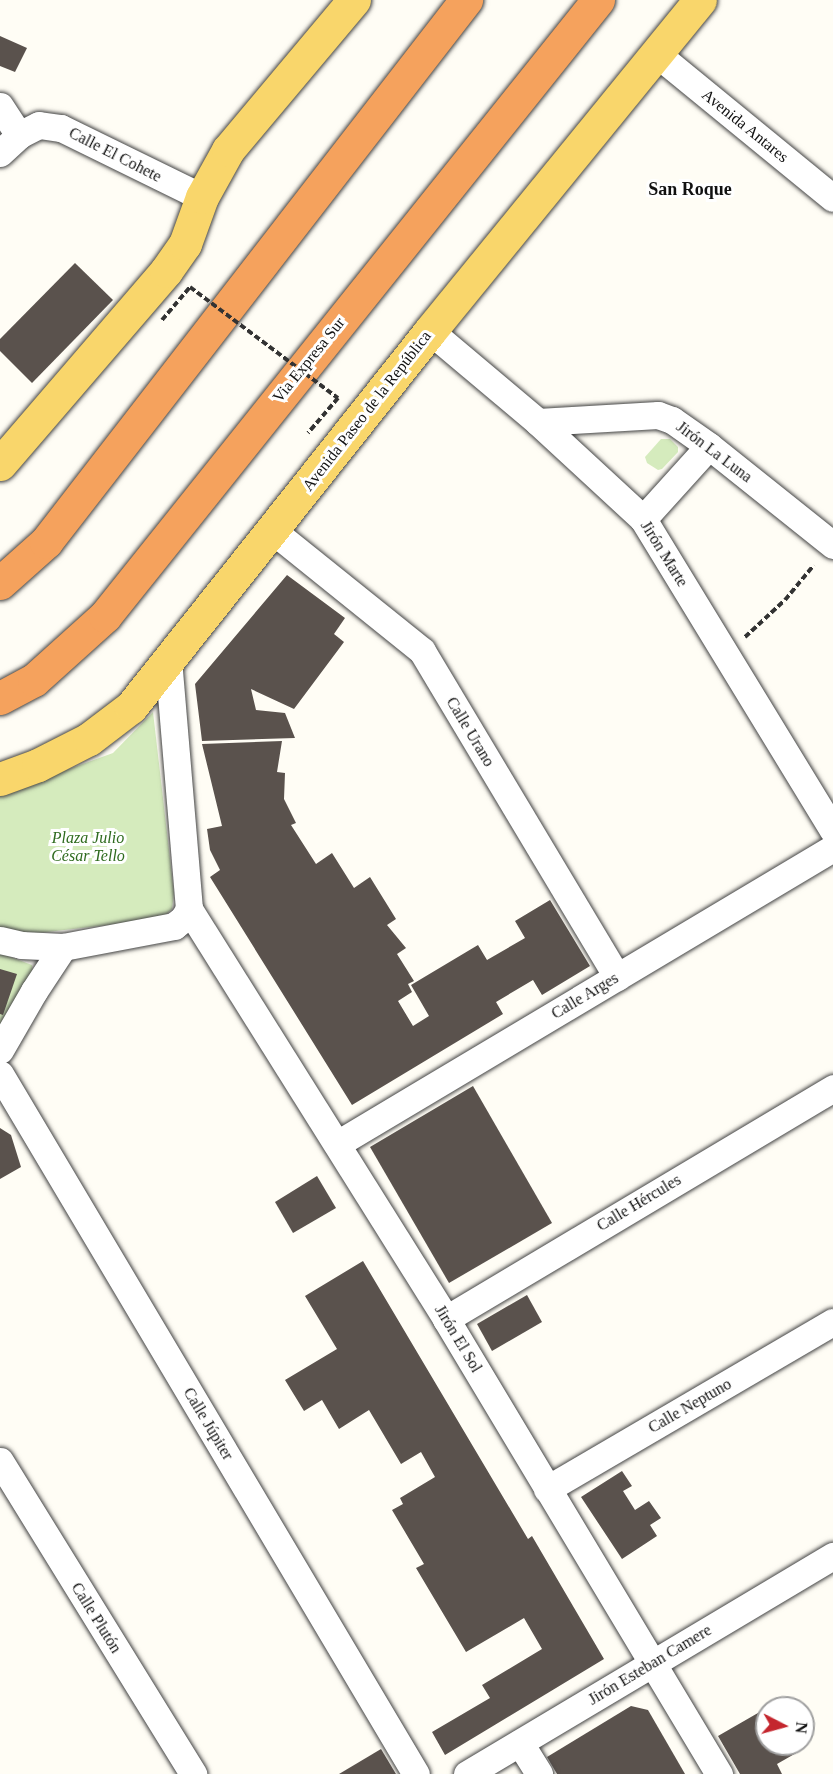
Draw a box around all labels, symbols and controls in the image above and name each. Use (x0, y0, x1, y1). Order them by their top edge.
street label: Avenida Antares (697, 85, 793, 167)
street label: Calle El Cohete (66, 123, 164, 187)
district label: San Roque (648, 178, 732, 200)
street label: Via Expresa Sur (269, 314, 349, 406)
street label: Avenida Paseo de la República (299, 327, 435, 495)
street label: Jirón La Luna (672, 417, 756, 487)
street label: Jirón Marte (636, 517, 692, 591)
street label: Calle Urano (442, 694, 498, 770)
park label: Plaza Julio César Tello (51, 828, 125, 866)
street label: Calle Arges (548, 968, 622, 1024)
street label: Calle Hércules (594, 1170, 684, 1236)
street label: Jirón El Sol (430, 1302, 486, 1376)
street label: Calle Neptuno (645, 1374, 735, 1438)
street label: Calle Júpiter (179, 1384, 237, 1464)
street label: Calle Plutón (67, 1579, 125, 1657)
street label: Jirón Esteban Camere (585, 1621, 715, 1709)
north arrow (755, 1696, 815, 1756)
text: N (792, 1721, 810, 1734)

